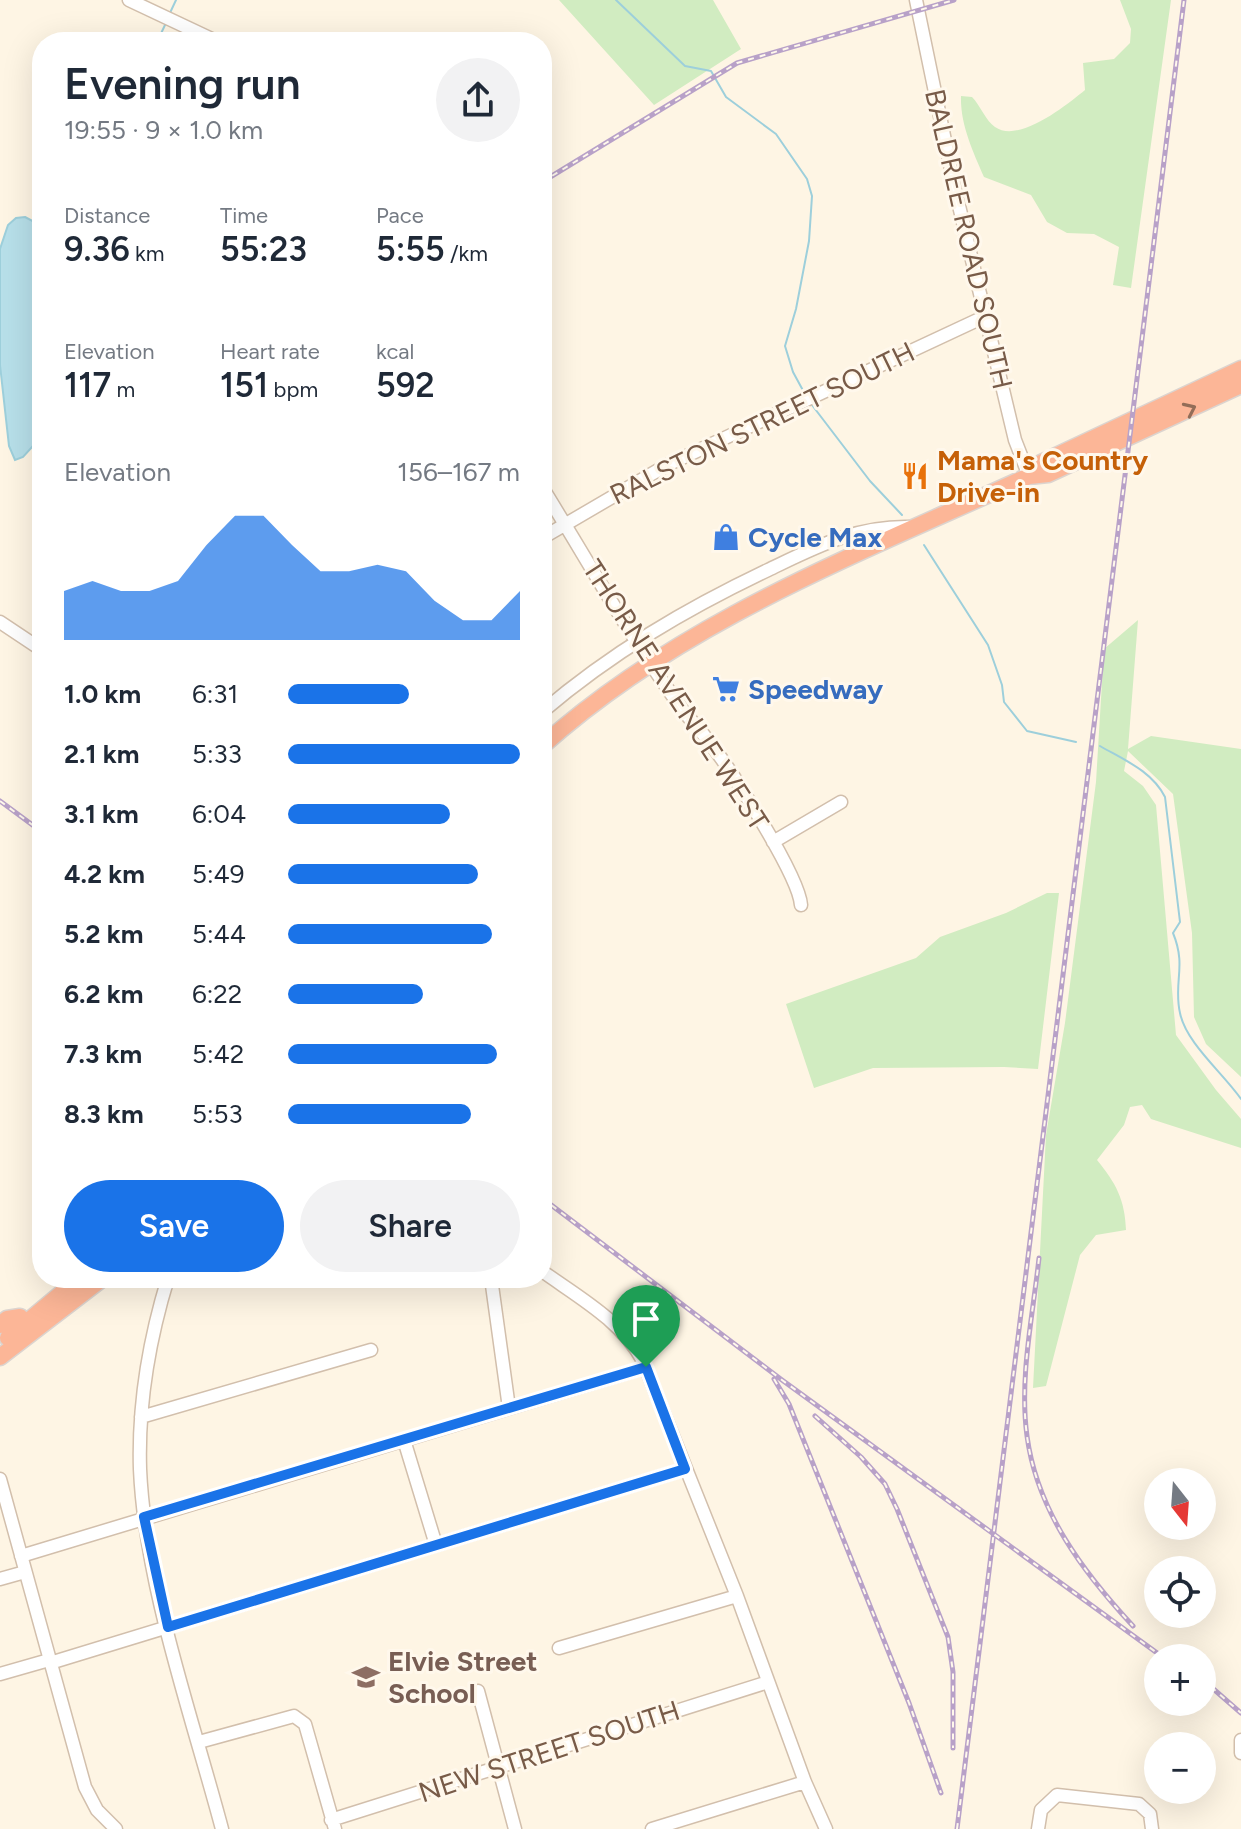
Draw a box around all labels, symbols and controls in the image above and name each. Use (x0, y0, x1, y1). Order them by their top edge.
text: Evening run (64, 57, 301, 110)
button: share (436, 58, 520, 142)
street label: BALDREE ROAD SOUTH (918, 86, 1020, 392)
text: 19:55 · 9 × 1.0 km (64, 114, 263, 146)
text: Distance (64, 202, 150, 229)
text: Time (220, 202, 268, 229)
text: Pace (376, 202, 424, 229)
text: 9.36 (64, 229, 130, 270)
text: 55:23 (220, 229, 307, 270)
text: 5:55 (376, 229, 445, 270)
text: km (130, 240, 164, 267)
text: /km (445, 240, 488, 267)
street label: RALSTON STREET SOUTH (604, 334, 920, 512)
text: Elevation (64, 338, 154, 365)
text: Heart rate (220, 338, 320, 365)
text: kcal (376, 338, 414, 365)
text: 117 (64, 365, 111, 406)
text: 151 (220, 365, 268, 406)
text: 592 (376, 365, 435, 406)
text: m (111, 376, 135, 403)
text: bpm (268, 376, 318, 403)
one-way arrow (1181, 403, 1196, 419)
place label: Mama's Country Drive-in (937, 443, 1149, 509)
text: Elevation (64, 456, 171, 488)
text: 156–167 m (397, 456, 520, 488)
restaurant icon: Mama's Country Drive-in (900, 461, 930, 491)
place label: Cycle Max (748, 520, 882, 554)
shop icon: Cycle Max (711, 522, 741, 552)
street label: THORNE AVENUE WEST (576, 553, 777, 837)
place label: Speedway (748, 672, 884, 706)
supermarket icon: Speedway (711, 674, 741, 704)
text: 1.0 km (64, 678, 141, 710)
text: 6:31 (192, 678, 238, 710)
text: 2.1 km (64, 738, 139, 770)
text: 5:33 (192, 738, 242, 770)
text: 3.1 km (64, 798, 139, 830)
text: 6:04 (192, 798, 246, 830)
text: 4.2 km (64, 858, 145, 890)
text: 5:49 (192, 858, 244, 890)
text: 5.2 km (64, 918, 143, 950)
text: 5:44 (192, 918, 246, 950)
text: 6.2 km (64, 978, 143, 1010)
text: 6:22 (192, 978, 242, 1010)
text: 7.3 km (64, 1038, 142, 1070)
text: 5:42 (192, 1038, 244, 1070)
text: 8.3 km (64, 1098, 144, 1130)
text: 5:53 (192, 1098, 243, 1130)
button: Save (64, 1180, 284, 1272)
button: Share (300, 1180, 520, 1272)
pin (612, 1285, 680, 1367)
icon: arrive (624, 1297, 668, 1341)
north arrow (1144, 1468, 1216, 1540)
map controls (1144, 1468, 1216, 1804)
button: locate (1144, 1556, 1216, 1628)
place label: Elvie Street School (388, 1644, 538, 1710)
button: + (1144, 1644, 1216, 1716)
school or university icon: Elvie Street School (351, 1662, 381, 1692)
street label: NEW STREET SOUTH (414, 1693, 684, 1809)
button: − (1144, 1732, 1216, 1804)

